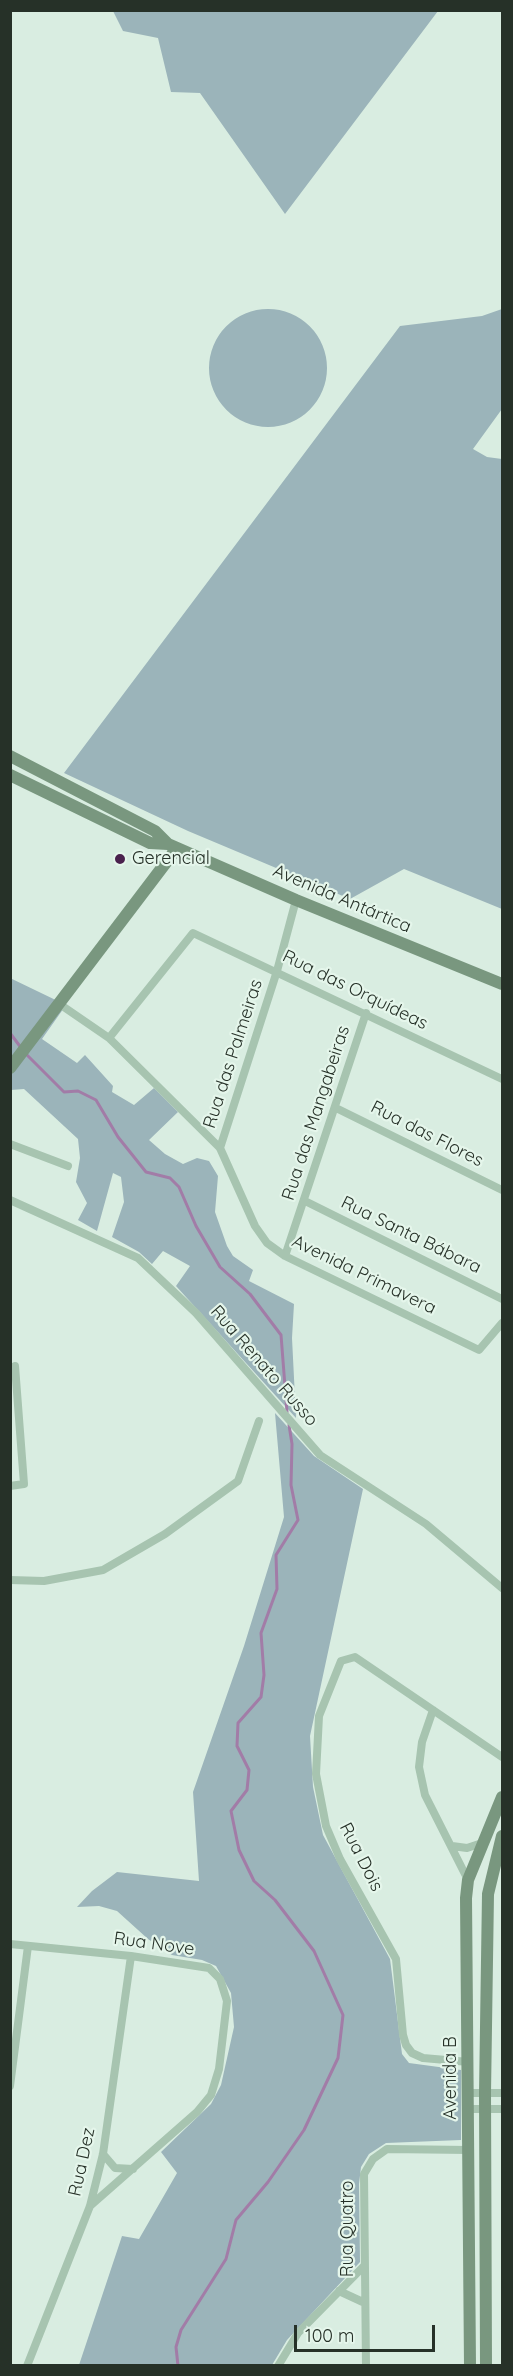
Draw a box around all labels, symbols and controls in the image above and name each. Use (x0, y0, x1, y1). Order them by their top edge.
place label: Gerencial (132, 848, 210, 870)
marker: Gerencial (113, 852, 127, 866)
street label: Avenida Antártica (270, 860, 414, 938)
street label: Rua das Orquídeas (279, 945, 431, 1035)
street label: Rua das Palmeiras (199, 977, 267, 1131)
street label: Rua das Mangabeiras (278, 1023, 354, 1203)
street label: Rua das Flores (367, 1096, 487, 1172)
street label: Rua Santa Bábara (337, 1192, 485, 1278)
street label: Avenida Primavera (288, 1231, 440, 1319)
street label: Rua Renato Russo (206, 1301, 322, 1431)
street label: Rua Dois (335, 1819, 387, 1895)
street label: Rua Nove (112, 1928, 196, 1960)
street label: Avenida B (440, 2036, 462, 2120)
street label: Rua Dez (64, 2126, 100, 2198)
street label: Rua Quatro (337, 2181, 359, 2277)
scale bar (297, 2313, 438, 2351)
text: 100 m (305, 2324, 354, 2347)

